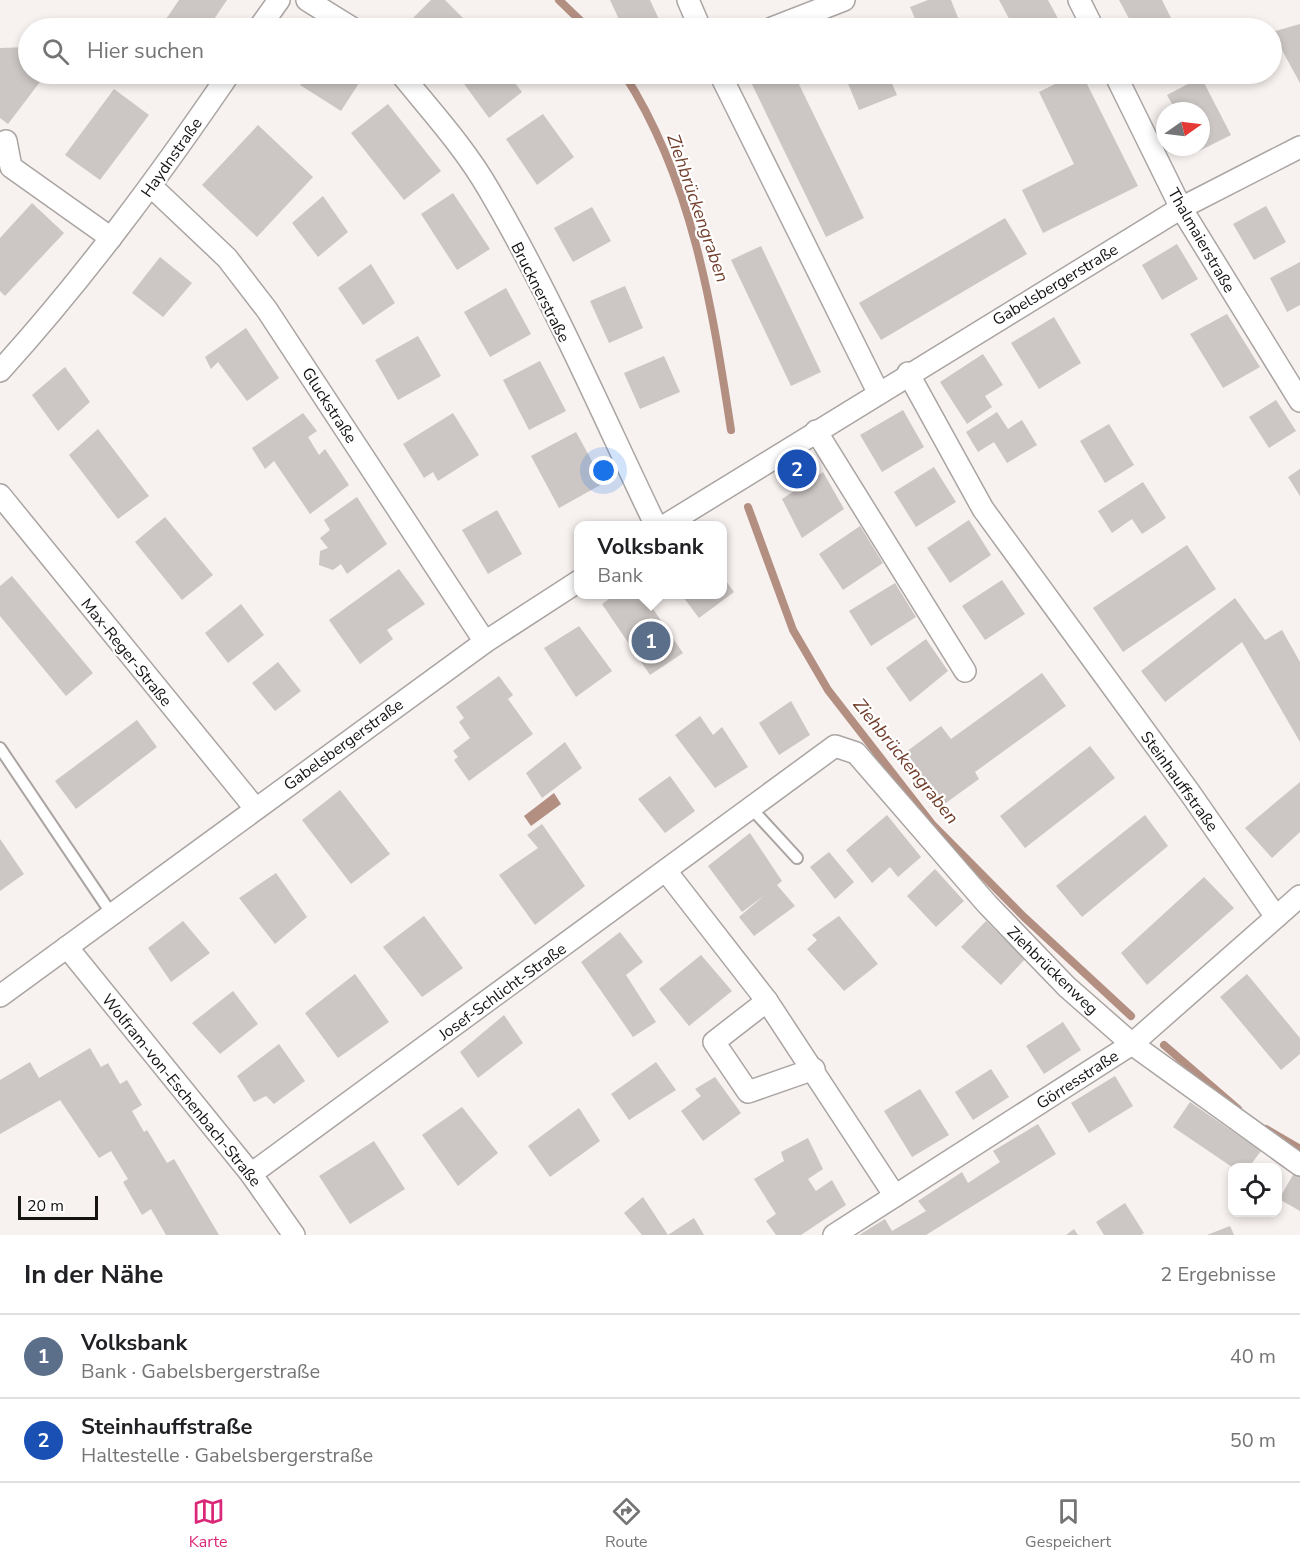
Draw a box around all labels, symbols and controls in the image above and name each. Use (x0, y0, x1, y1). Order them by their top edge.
search box (18, 18, 1282, 84)
icon: search (39, 35, 72, 68)
text: Hier suchen (87, 36, 204, 66)
north arrow (1156, 102, 1210, 156)
street label: Haydnstraße (136, 113, 207, 202)
water label: Ziehbrückengraben (661, 131, 735, 285)
street label: Thalmaierstraße (1162, 184, 1240, 297)
street label: Brucknerstraße (505, 239, 575, 346)
street label: Gabelsbergerstraße (989, 239, 1122, 331)
street label: Gluckstraße (296, 363, 362, 448)
pin: 2 (778, 446, 816, 492)
your location (589, 456, 618, 485)
popup (574, 521, 727, 599)
text: Volksbank (597, 532, 704, 562)
text: Bank (597, 562, 643, 589)
street label: Max-Reger-Straße (76, 594, 177, 711)
pin: 1 (632, 618, 670, 664)
water label: Ziehbrückengraben (848, 693, 964, 829)
street label: Gabelsbergerstraße (279, 694, 408, 796)
street label: Steinhauffstraße (1135, 727, 1223, 836)
street label: Ziehbrückenweg (1002, 922, 1103, 1020)
street label: Josef-Schlicht-Straße (433, 938, 571, 1046)
street label: Wolfram-von-Eschenbach-Straße (96, 990, 266, 1192)
street label: Görresstraße (1032, 1045, 1123, 1115)
map controls (1228, 1163, 1282, 1217)
button: locate (1228, 1163, 1282, 1217)
scale bar (18, 1193, 98, 1220)
text: 20 m (27, 1195, 64, 1217)
text: In der Nähe (24, 1257, 163, 1292)
text: 2 Ergebnisse (1160, 1261, 1276, 1288)
text: Volksbank (81, 1328, 187, 1358)
text: 1 (38, 1343, 50, 1370)
text: 40 m (1230, 1343, 1276, 1370)
text: Bank · Gabelsbergerstraße (81, 1358, 320, 1385)
text: Steinhauffstraße (81, 1412, 252, 1442)
text: 2 (38, 1427, 50, 1454)
text: 50 m (1230, 1427, 1276, 1454)
text: Haltestelle · Gabelsbergerstraße (81, 1442, 373, 1469)
tab: Karte (189, 1495, 227, 1553)
tab: Route (605, 1495, 647, 1553)
tab: Gespeichert (1025, 1495, 1111, 1553)

